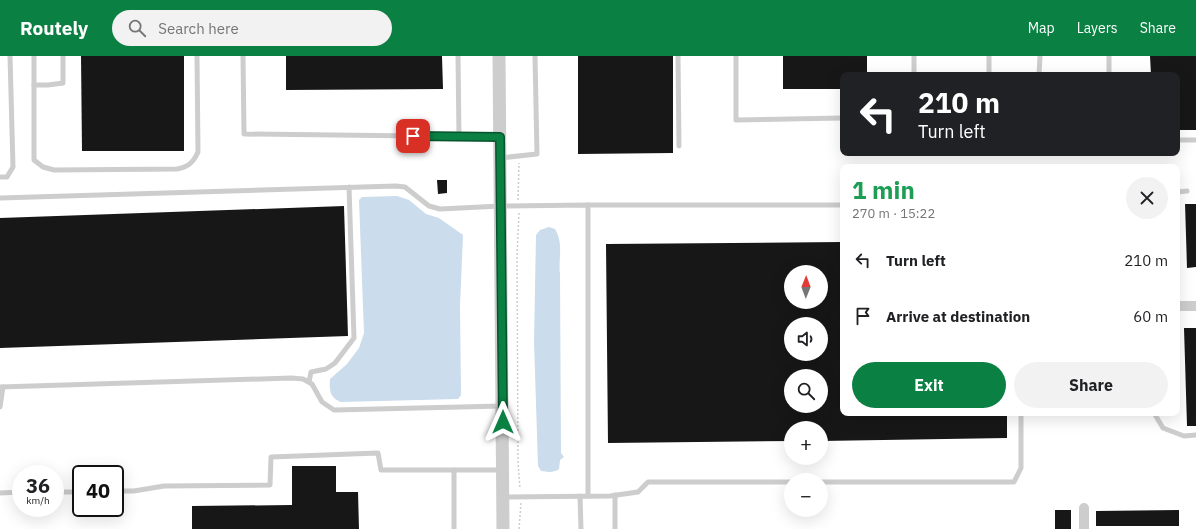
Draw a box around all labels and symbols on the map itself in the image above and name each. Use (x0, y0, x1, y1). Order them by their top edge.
pin (396, 119, 430, 153)
north arrow (784, 265, 828, 309)
position arrow (482, 401, 524, 443)
speed limit sign: 40 (72, 465, 124, 517)

